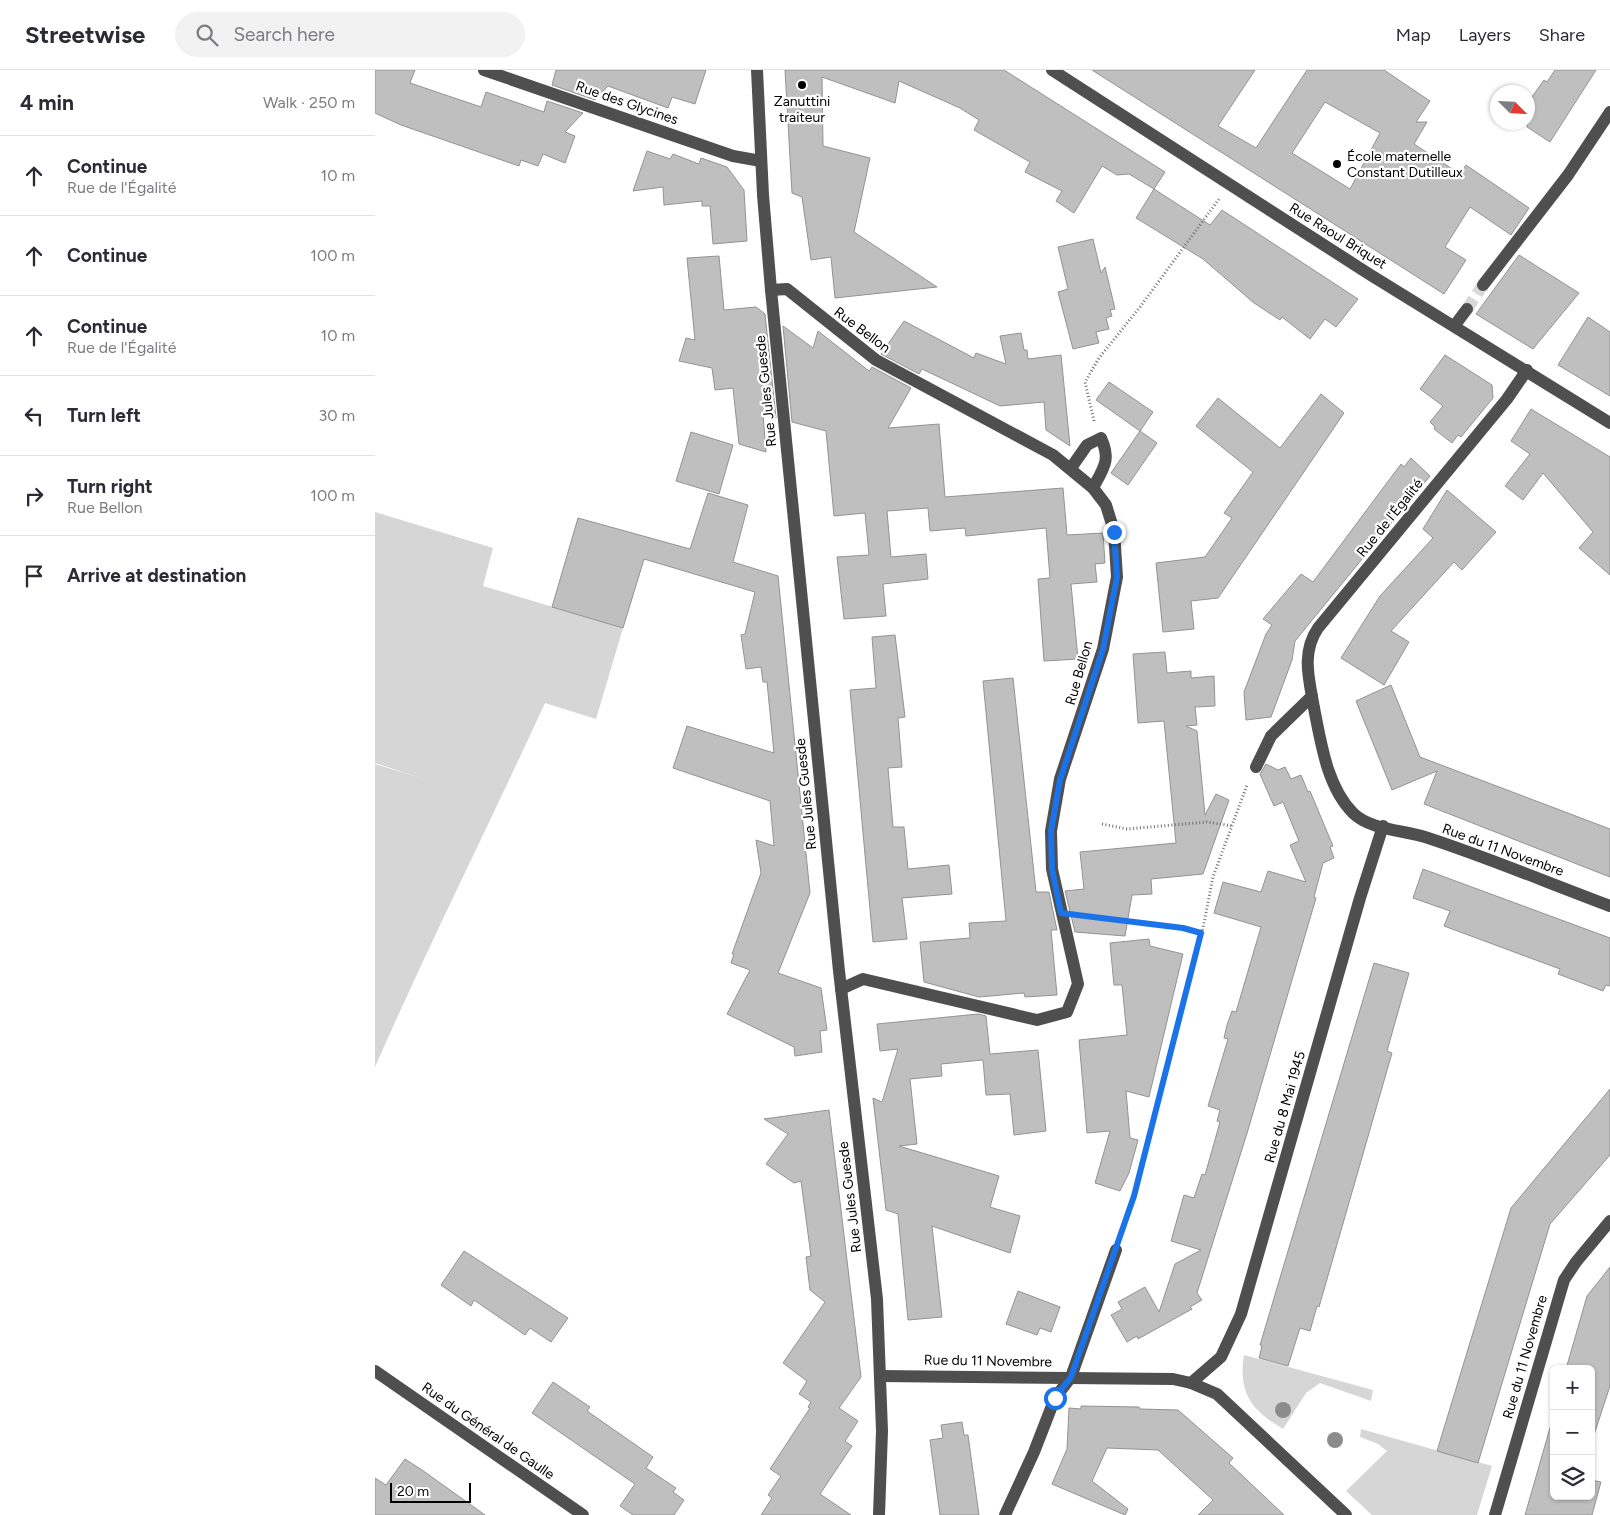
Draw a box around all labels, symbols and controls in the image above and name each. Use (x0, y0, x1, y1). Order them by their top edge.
search box (175, 12, 525, 57)
text: Streetwise (25, 20, 145, 49)
icon: search (193, 21, 221, 49)
text: Search here (233, 23, 335, 46)
text: Map (1396, 24, 1431, 46)
text: Layers (1459, 24, 1511, 46)
text: Share (1539, 24, 1585, 46)
street label: Rue des Glycines (574, 78, 680, 128)
marker: Zanuttini traiteur (796, 79, 808, 91)
north arrow (1490, 85, 1535, 130)
text: 4 min (20, 90, 74, 115)
text: Walk · 250 m (263, 93, 355, 112)
place label: Zanuttini traiteur (774, 93, 830, 126)
place label: École maternelle Constant Dutilleux (1347, 148, 1463, 181)
text: Continue (67, 155, 147, 178)
marker: École maternelle Constant Dutilleux (1331, 158, 1343, 170)
icon: ahead (20, 162, 48, 190)
text: 10 m (321, 166, 355, 185)
text: Rue de l'Égalité (67, 178, 176, 197)
street label: Rue Raoul Briquet (1286, 199, 1390, 273)
icon: ahead (20, 242, 48, 270)
text: Continue (67, 244, 147, 267)
text: 100 m (310, 246, 355, 265)
street label: Rue Bellon (831, 303, 894, 357)
text: Continue (67, 315, 147, 338)
icon: ahead (20, 322, 48, 350)
text: 10 m (321, 326, 355, 345)
street label: Rue Jules Guesde (752, 334, 780, 448)
text: Rue de l'Égalité (67, 338, 176, 357)
icon: left (20, 402, 48, 430)
text: Turn left (67, 404, 141, 427)
text: 30 m (318, 406, 355, 425)
text: Turn right (67, 475, 153, 498)
street label: Rue de l'Égalité (1353, 475, 1427, 561)
icon: right (20, 482, 48, 510)
text: 100 m (310, 486, 355, 505)
text: Rue Bellon (67, 498, 142, 517)
route end (1103, 521, 1126, 544)
icon: arrive (20, 562, 48, 590)
text: Arrive at destination (67, 564, 246, 587)
street label: Rue Bellon (1062, 639, 1096, 707)
street label: Rue Jules Guesde (792, 737, 820, 851)
street label: Rue du 11 Novembre (1440, 820, 1566, 880)
street label: Rue du 8 Mai 1945 (1261, 1049, 1309, 1165)
street label: Rue Jules Guesde (835, 1140, 865, 1254)
street label: Rue du 11 Novembre (1499, 1293, 1551, 1421)
street label: Rue du 11 Novembre (924, 1351, 1053, 1371)
map controls (1550, 1365, 1595, 1500)
button: + (1550, 1365, 1595, 1410)
street label: Rue du Général de Gaulle (418, 1379, 558, 1483)
route start (1044, 1387, 1067, 1410)
button: − (1550, 1410, 1595, 1455)
button: layers (1550, 1455, 1595, 1500)
scale bar (390, 1480, 471, 1503)
text: 20 m (397, 1483, 429, 1500)

